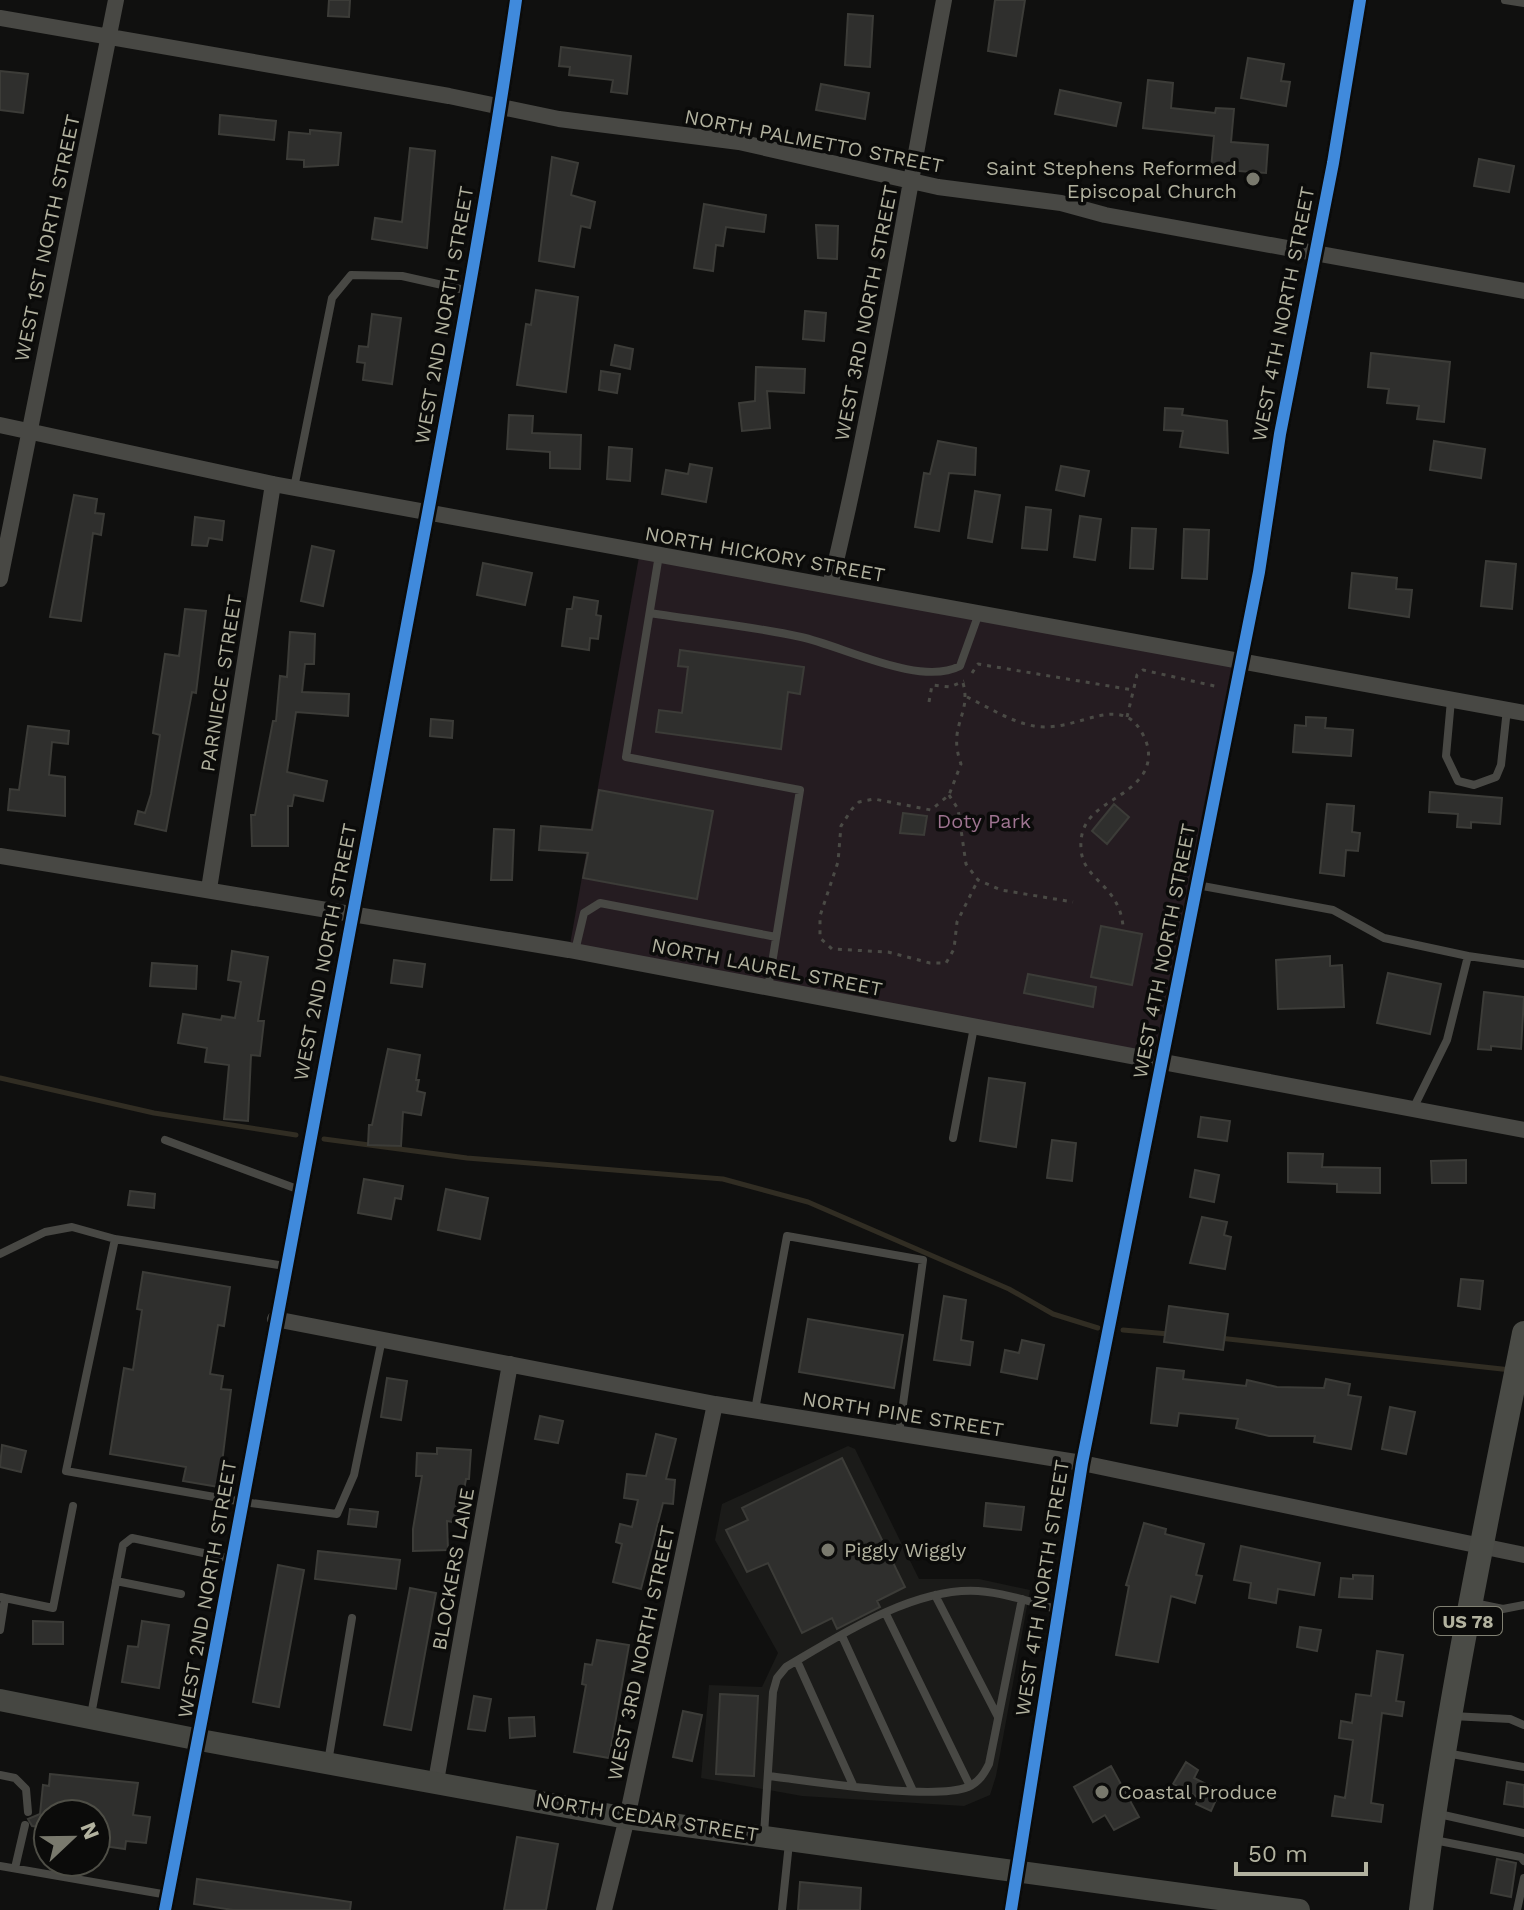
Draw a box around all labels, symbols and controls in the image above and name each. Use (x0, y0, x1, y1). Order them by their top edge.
street label: NORTH PALMETTO STREET (683, 104, 945, 178)
street label: WEST 1ST NORTH STREET (9, 112, 85, 364)
place label: Saint Stephens Reformed Episcopal Church (986, 156, 1237, 203)
marker: Saint Stephens Reformed Episcopal Church (1244, 170, 1262, 188)
street label: WEST 3RD NORTH STREET (829, 183, 903, 443)
street label: WEST 2ND NORTH STREET (409, 184, 479, 446)
street label: WEST 4TH NORTH STREET (1246, 184, 1320, 444)
street label: NORTH HICKORY STREET (643, 521, 887, 587)
street label: PARNIECE STREET (195, 593, 247, 773)
park label: Doty Park (937, 809, 1031, 833)
street label: WEST 2ND NORTH STREET (288, 821, 362, 1083)
street label: WEST 4TH NORTH STREET (1127, 821, 1201, 1081)
street label: NORTH LAUREL STREET (650, 933, 884, 1001)
street label: NORTH PINE STREET (801, 1386, 1005, 1442)
street label: WEST 2ND NORTH STREET (172, 1458, 242, 1720)
street label: WEST 4TH NORTH STREET (1010, 1458, 1074, 1718)
street label: BLOCKERS LANE (427, 1486, 479, 1652)
street label: WEST 3RD NORTH STREET (602, 1523, 680, 1783)
place label: Piggly Wiggly (844, 1538, 967, 1562)
marker: Piggly Wiggly (819, 1541, 837, 1559)
road number: US 78 (1434, 1607, 1502, 1635)
place label: Coastal Produce (1118, 1780, 1277, 1804)
marker: Coastal Produce (1093, 1783, 1111, 1801)
street label: NORTH CEDAR STREET (534, 1788, 760, 1846)
north arrow (32, 1798, 112, 1878)
text: N (75, 1818, 105, 1843)
scale bar (1236, 1826, 1366, 1876)
text: 50 m (1248, 1840, 1308, 1868)

